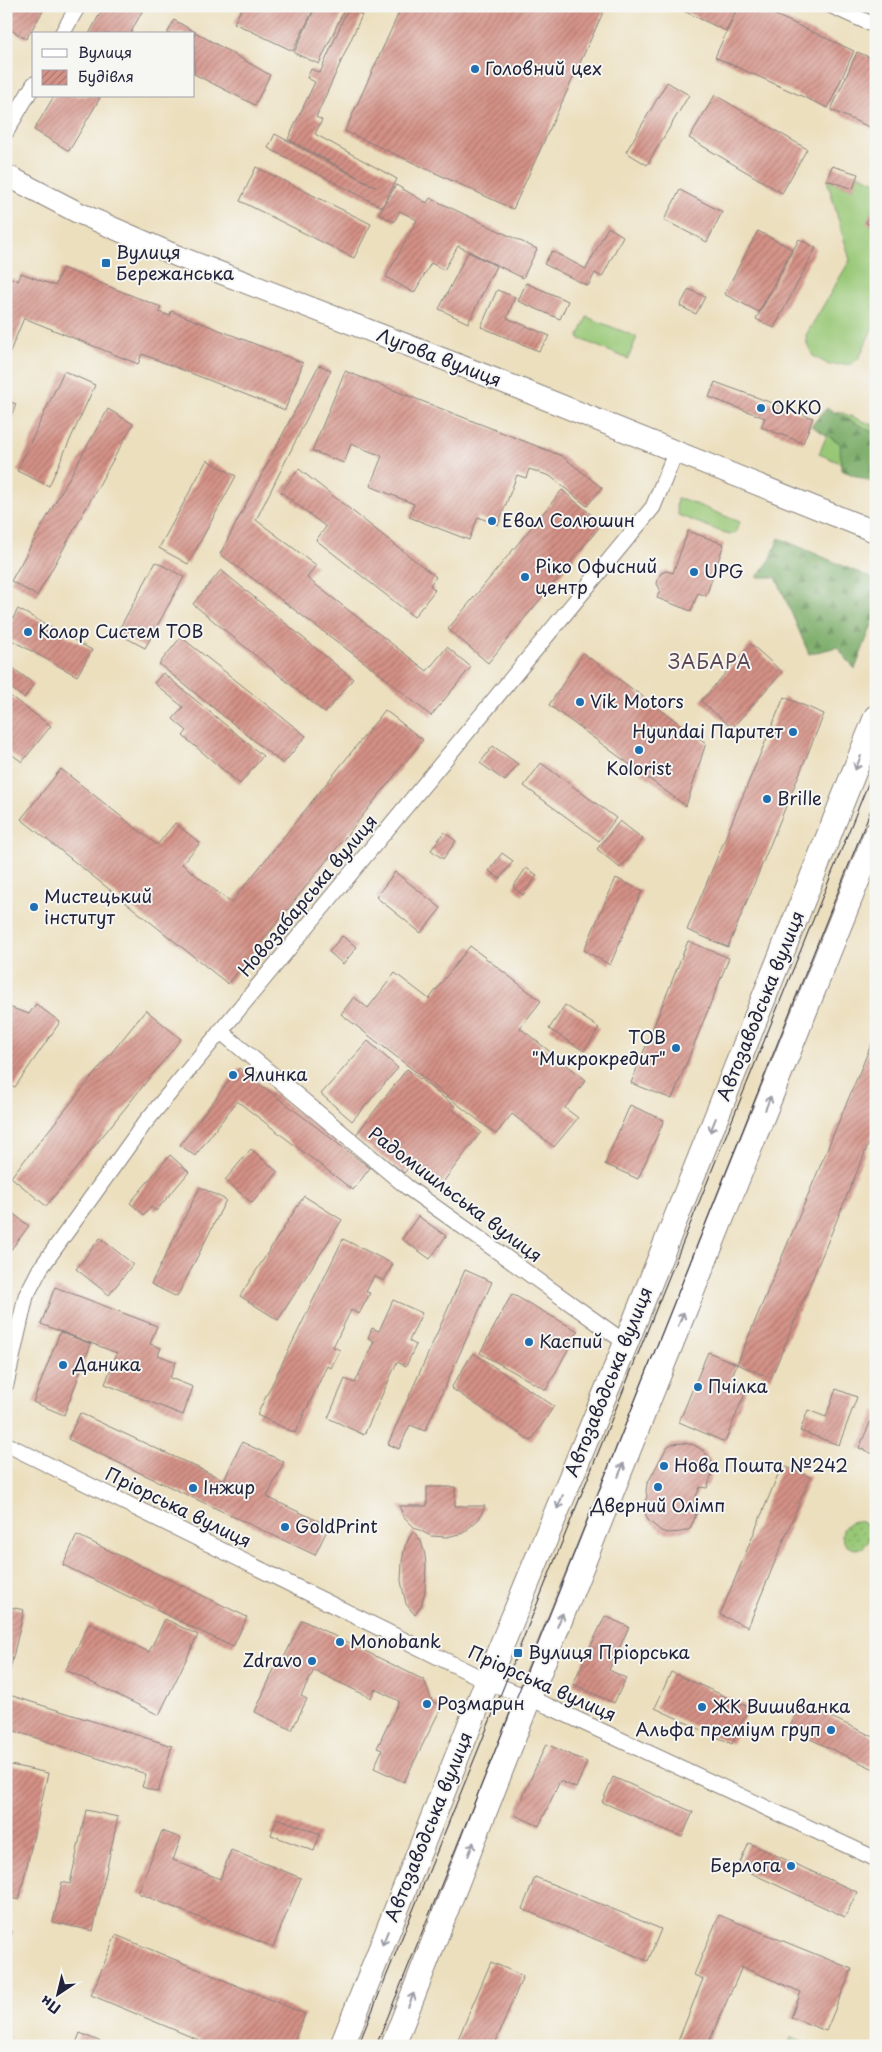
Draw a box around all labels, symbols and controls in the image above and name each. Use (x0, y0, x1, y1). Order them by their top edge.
legend (32, 32, 195, 98)
text: Вулиця (78, 40, 132, 63)
place label: Головний цех (485, 54, 602, 81)
marker: Головний цех (469, 63, 481, 75)
text: Будівля (78, 64, 134, 87)
place label: Вулиця Бережанська (116, 238, 235, 286)
marker: Вулиця Бережанська (100, 257, 112, 269)
street label: Лугова вулиця (373, 320, 506, 393)
place label: ОККО (771, 393, 822, 420)
marker: ОККО (755, 402, 767, 414)
place label: Евол Солюшин (502, 506, 635, 533)
marker: Евол Солюшин (486, 515, 498, 527)
place label: Ріко Офисний центр (535, 552, 657, 600)
place label: UPG (704, 557, 744, 584)
marker: UPG (688, 566, 700, 578)
marker: Ріко Офисний центр (519, 571, 531, 583)
place label: Колор Систем ТОВ (38, 617, 203, 644)
marker: Колор Систем ТОВ (22, 626, 34, 638)
district label: ЗАБАРА (668, 647, 752, 675)
place label: Vik Motors (590, 687, 684, 714)
marker: Vik Motors (574, 696, 586, 708)
place label: Hyundai Паритет (632, 717, 783, 744)
marker: Hyundai Паритет (787, 726, 799, 738)
marker: Kolorist (633, 744, 645, 756)
place label: Kolorist (606, 754, 672, 781)
one-way arrow (852, 755, 862, 770)
place label: Brille (777, 784, 822, 811)
marker: Brille (761, 793, 773, 805)
street label: Новозабарська вулиця (231, 808, 383, 982)
place label: Мистецький інститут (44, 882, 152, 930)
marker: Мистецький інститут (28, 901, 40, 913)
street label: Автозаводська вулиця (709, 906, 810, 1104)
place label: ТОВ "Микрокредит" (531, 1023, 666, 1071)
marker: ТОВ "Микрокредит" (670, 1042, 682, 1054)
place label: Ялинка (243, 1060, 308, 1087)
marker: Ялинка (227, 1069, 239, 1081)
one-way arrow (764, 1096, 773, 1111)
one-way arrow (708, 1117, 717, 1132)
street label: Радомишльська вулиця (363, 1119, 548, 1268)
street label: Автозаводська вулиця (557, 1282, 658, 1480)
one-way arrow (677, 1312, 687, 1327)
place label: Каспий (539, 1327, 603, 1354)
marker: Каспий (523, 1336, 535, 1348)
place label: Даника (72, 1350, 142, 1377)
marker: Даника (57, 1359, 69, 1371)
place label: Пчілка (708, 1372, 769, 1399)
marker: Пчілка (692, 1381, 704, 1393)
place label: Нова Пошта №242 (674, 1451, 848, 1478)
street label: Пріорська вулиця (101, 1460, 256, 1554)
marker: Нова Пошта №242 (658, 1460, 670, 1472)
one-way arrow (617, 1463, 626, 1478)
place label: Інжир (203, 1473, 255, 1500)
marker: Дверний Олімп (652, 1481, 664, 1493)
marker: Інжир (187, 1482, 199, 1494)
place label: Дверний Олімп (590, 1491, 725, 1518)
one-way arrow (554, 1495, 563, 1510)
place label: GoldPrint (295, 1512, 378, 1539)
marker: GoldPrint (279, 1521, 291, 1533)
one-way arrow (557, 1613, 566, 1628)
place label: Monobank (350, 1627, 441, 1654)
marker: Monobank (334, 1636, 346, 1648)
street label: Пріорська вулиця (464, 1638, 621, 1727)
place label: Вулиця Пріорська (528, 1638, 690, 1665)
place label: Zdravo (243, 1646, 302, 1673)
marker: Вулиця Пріорська (512, 1647, 524, 1659)
marker: Zdravo (306, 1655, 318, 1667)
place label: Розмарин (437, 1689, 525, 1716)
place label: ЖК Вишиванка (712, 1692, 851, 1719)
marker: Розмарин (421, 1698, 433, 1710)
marker: ЖК Вишиванка (696, 1701, 708, 1713)
place label: Альфа преміум груп (636, 1715, 821, 1742)
marker: Альфа преміум груп (825, 1724, 837, 1736)
street label: Автозаводська вулиця (377, 1727, 478, 1925)
one-way arrow (467, 1842, 476, 1858)
place label: Берлога (710, 1851, 782, 1878)
marker: Берлога (785, 1860, 797, 1872)
one-way arrow (379, 1930, 389, 1945)
north arrow (32, 1970, 82, 2020)
text: Пн (36, 1991, 65, 2019)
one-way arrow (407, 1993, 416, 2009)

